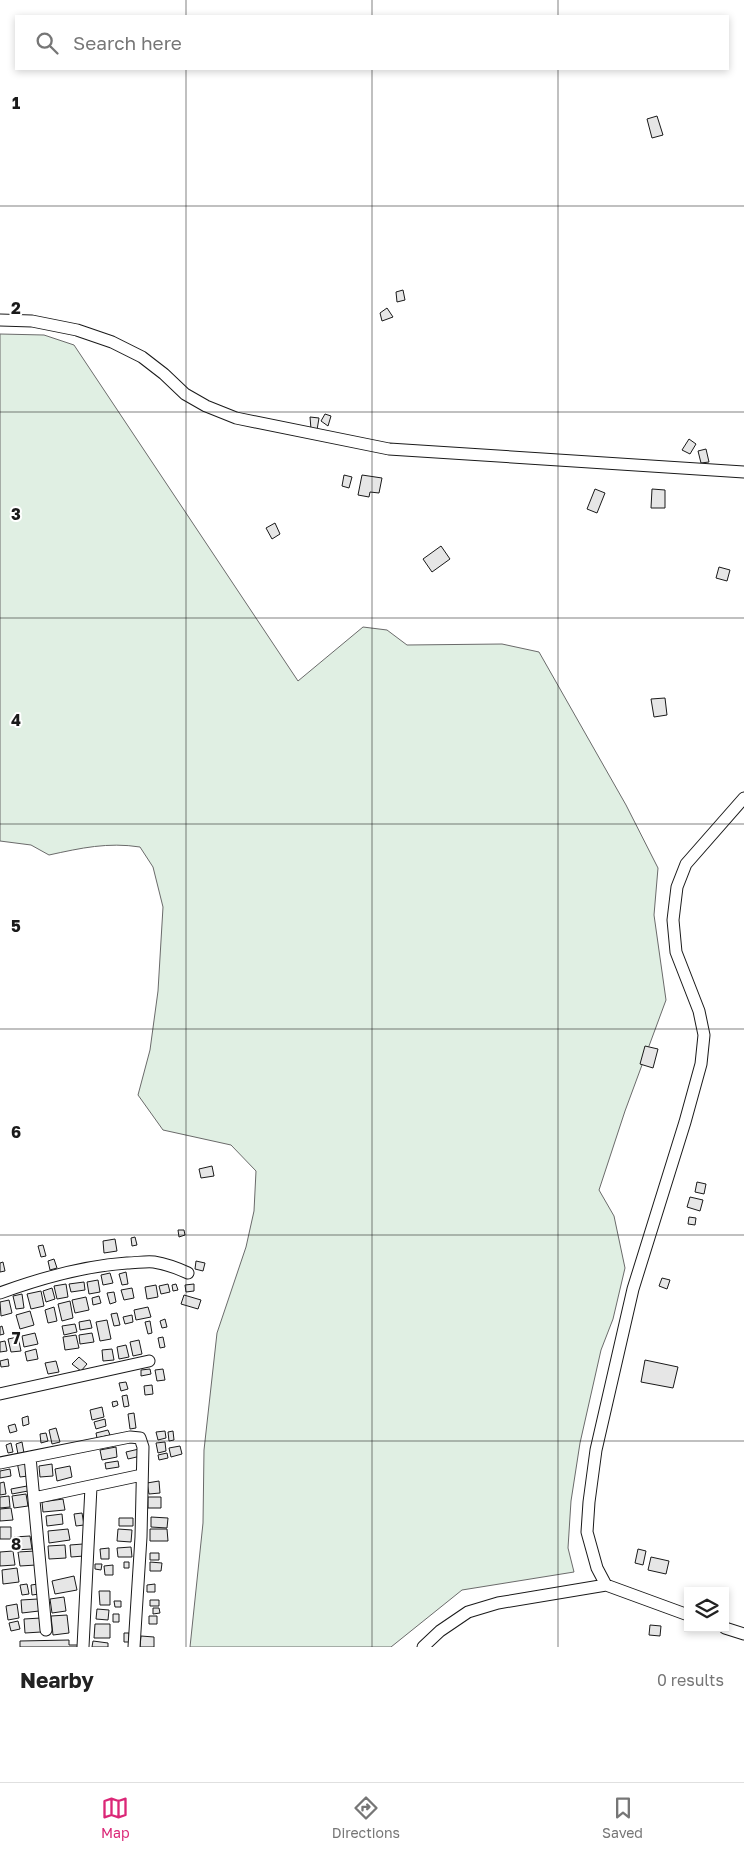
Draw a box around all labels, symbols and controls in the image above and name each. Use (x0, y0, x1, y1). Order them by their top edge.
search box (15, 15, 729, 70)
icon: search (33, 29, 61, 57)
text: Search here (73, 31, 182, 54)
text: 1 (12, 93, 20, 113)
text: 2 (11, 298, 21, 318)
text: 3 (11, 504, 21, 524)
text: 4 (11, 710, 21, 730)
text: 5 (11, 916, 21, 936)
text: 6 (11, 1122, 21, 1142)
text: 7 (12, 1328, 21, 1348)
text: 8 (11, 1534, 21, 1554)
map controls (684, 1587, 729, 1632)
button: layers (684, 1587, 729, 1632)
text: Nearby (20, 1667, 94, 1693)
text: 0 results (657, 1670, 724, 1690)
tab: Map (101, 1794, 130, 1841)
tab: Directions (332, 1794, 400, 1841)
tab: Saved (602, 1794, 643, 1841)

